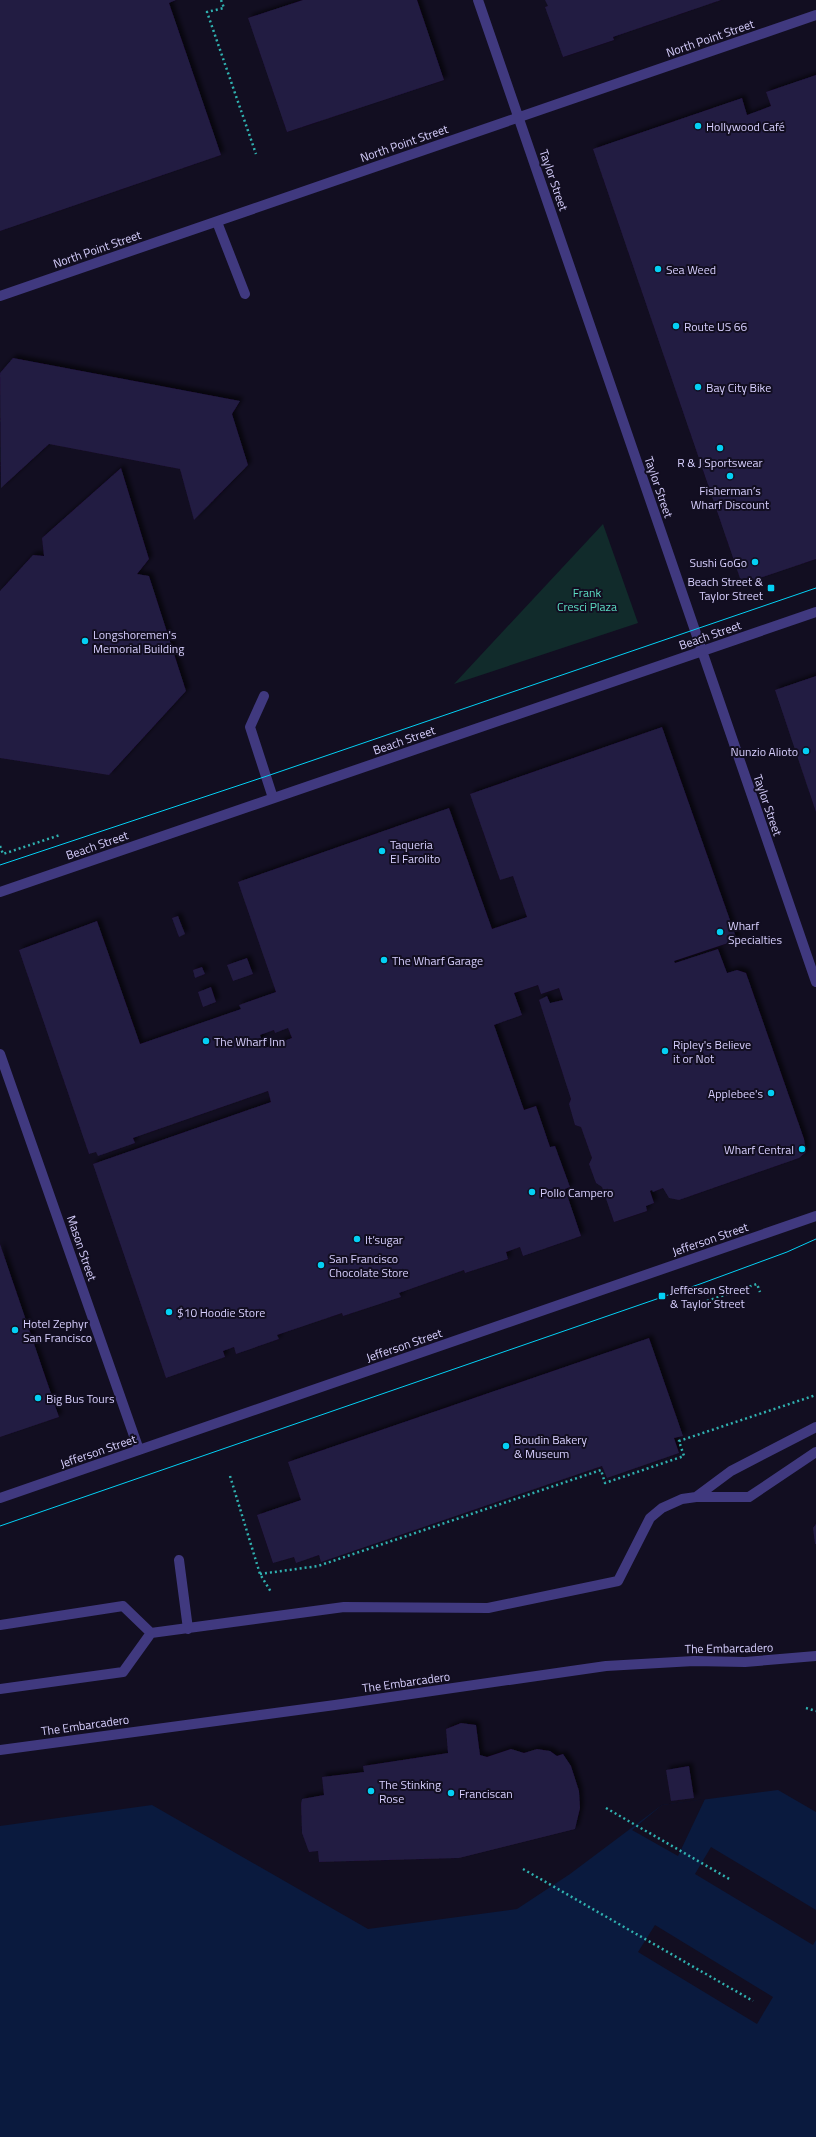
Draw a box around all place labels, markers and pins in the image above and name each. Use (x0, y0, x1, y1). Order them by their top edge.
place label: Hollywood Café (706, 117, 785, 136)
marker: Hollywood Café (693, 121, 703, 131)
place label: Sea Weed (666, 260, 716, 279)
marker: Sea Weed (653, 264, 663, 274)
place label: Route US 66 (684, 317, 747, 336)
marker: Route US 66 (671, 321, 681, 331)
place label: Bay City Bike (706, 378, 771, 397)
marker: Bay City Bike (693, 382, 703, 392)
marker: R & J Sportswear (715, 443, 725, 453)
place label: R & J Sportswear (677, 453, 763, 472)
marker: Fisherman’s Wharf Discount (725, 471, 735, 481)
place label: Fisherman’s Wharf Discount (691, 481, 770, 514)
place label: Sushi GoGo (689, 553, 747, 572)
marker: Sushi GoGo (750, 557, 760, 567)
place label: Beach Street & Taylor Street (687, 572, 764, 605)
marker: Beach Street & Taylor Street (766, 583, 776, 593)
place label: Longshoremen's Memorial Building (93, 625, 184, 658)
marker: Longshoremen's Memorial Building (80, 636, 90, 646)
place label: Nunzio Alioto (731, 742, 798, 761)
marker: Nunzio Alioto (801, 746, 811, 756)
place label: Taqueria El Farolito (390, 835, 440, 868)
marker: Taqueria El Farolito (377, 846, 387, 856)
place label: Wharf Specialties (728, 916, 782, 949)
marker: Wharf Specialties (715, 927, 725, 937)
place label: The Wharf Garage (392, 951, 483, 970)
marker: The Wharf Garage (379, 955, 389, 965)
place label: The Wharf Inn (214, 1032, 285, 1051)
place label: Ripley's Believe it or Not (673, 1035, 751, 1068)
marker: The Wharf Inn (201, 1036, 211, 1046)
marker: Ripley's Believe it or Not (660, 1046, 670, 1056)
place label: Applebee's (708, 1084, 763, 1103)
marker: Applebee's (766, 1088, 776, 1098)
place label: Wharf Central (724, 1140, 794, 1159)
marker: Wharf Central (797, 1144, 807, 1154)
place label: Pollo Campero (540, 1183, 613, 1202)
marker: Pollo Campero (527, 1187, 537, 1197)
place label: It’sugar (365, 1230, 403, 1249)
marker: It’sugar (352, 1234, 362, 1244)
place label: San Francisco Chocolate Store (329, 1249, 409, 1282)
marker: San Francisco Chocolate Store (316, 1260, 326, 1270)
place label: Jefferson Street & Taylor Street (670, 1280, 750, 1313)
marker: Jefferson Street & Taylor Street (657, 1291, 667, 1301)
place label: $10 Hoodie Store (177, 1303, 265, 1322)
marker: $10 Hoodie Store (164, 1307, 174, 1317)
place label: Hotel Zephyr San Francisco (23, 1314, 92, 1347)
marker: Hotel Zephyr San Francisco (10, 1325, 20, 1335)
place label: Big Bus Tours (46, 1389, 115, 1408)
marker: Big Bus Tours (33, 1393, 43, 1403)
place label: Boudin Bakery & Museum (514, 1430, 587, 1463)
marker: Boudin Bakery & Museum (501, 1441, 511, 1451)
place label: The Stinking Rose (379, 1775, 441, 1808)
place label: Franciscan (459, 1784, 513, 1803)
marker: The Stinking Rose (366, 1786, 376, 1796)
marker: Franciscan (446, 1788, 456, 1798)

